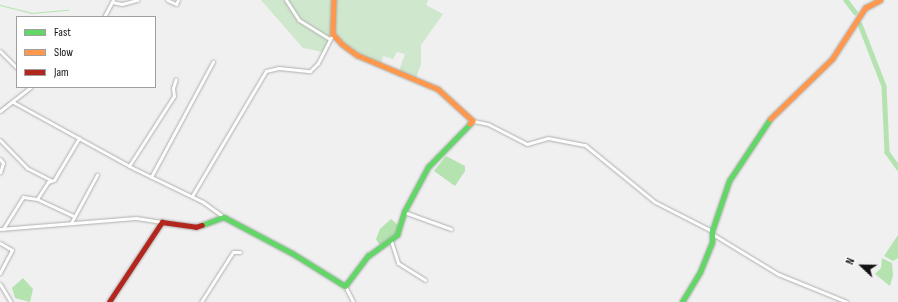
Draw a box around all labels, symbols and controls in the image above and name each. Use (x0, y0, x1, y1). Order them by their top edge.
legend (16, 16, 156, 88)
text: Fast (54, 25, 71, 40)
text: Slow (54, 45, 73, 60)
text: Jam (54, 65, 69, 80)
north arrow (842, 246, 882, 286)
text: N (843, 256, 858, 266)

